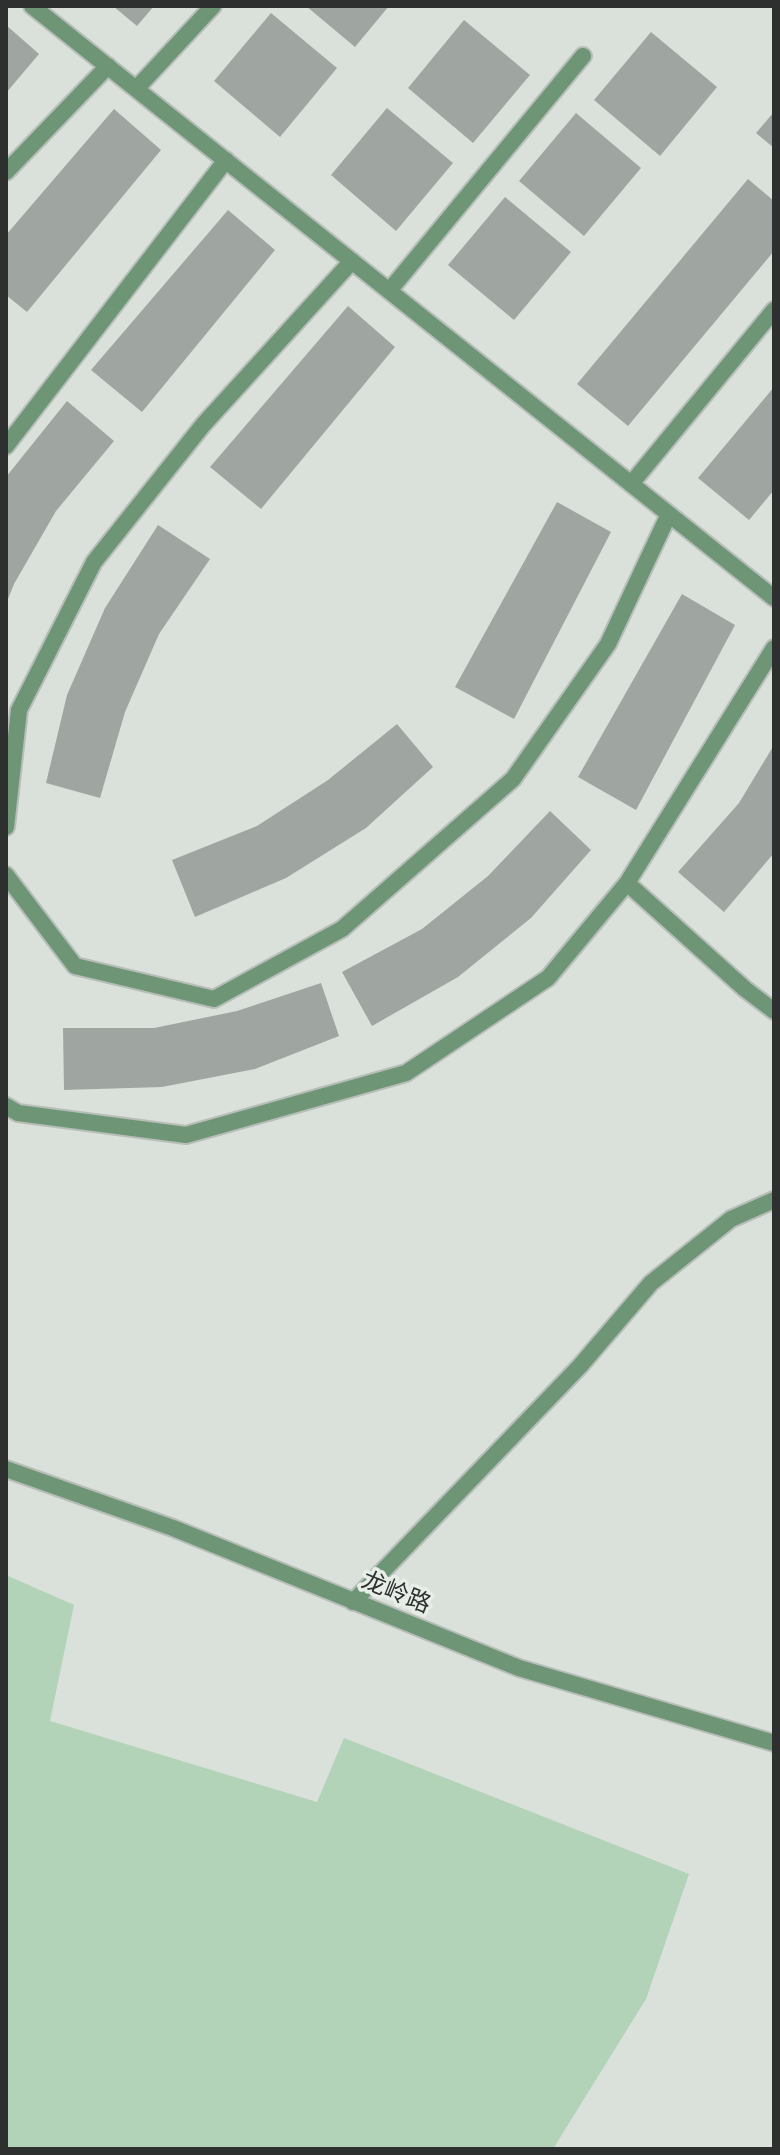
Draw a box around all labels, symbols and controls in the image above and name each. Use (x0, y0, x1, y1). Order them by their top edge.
street label: 龙岭路 (357, 1566, 435, 1620)

